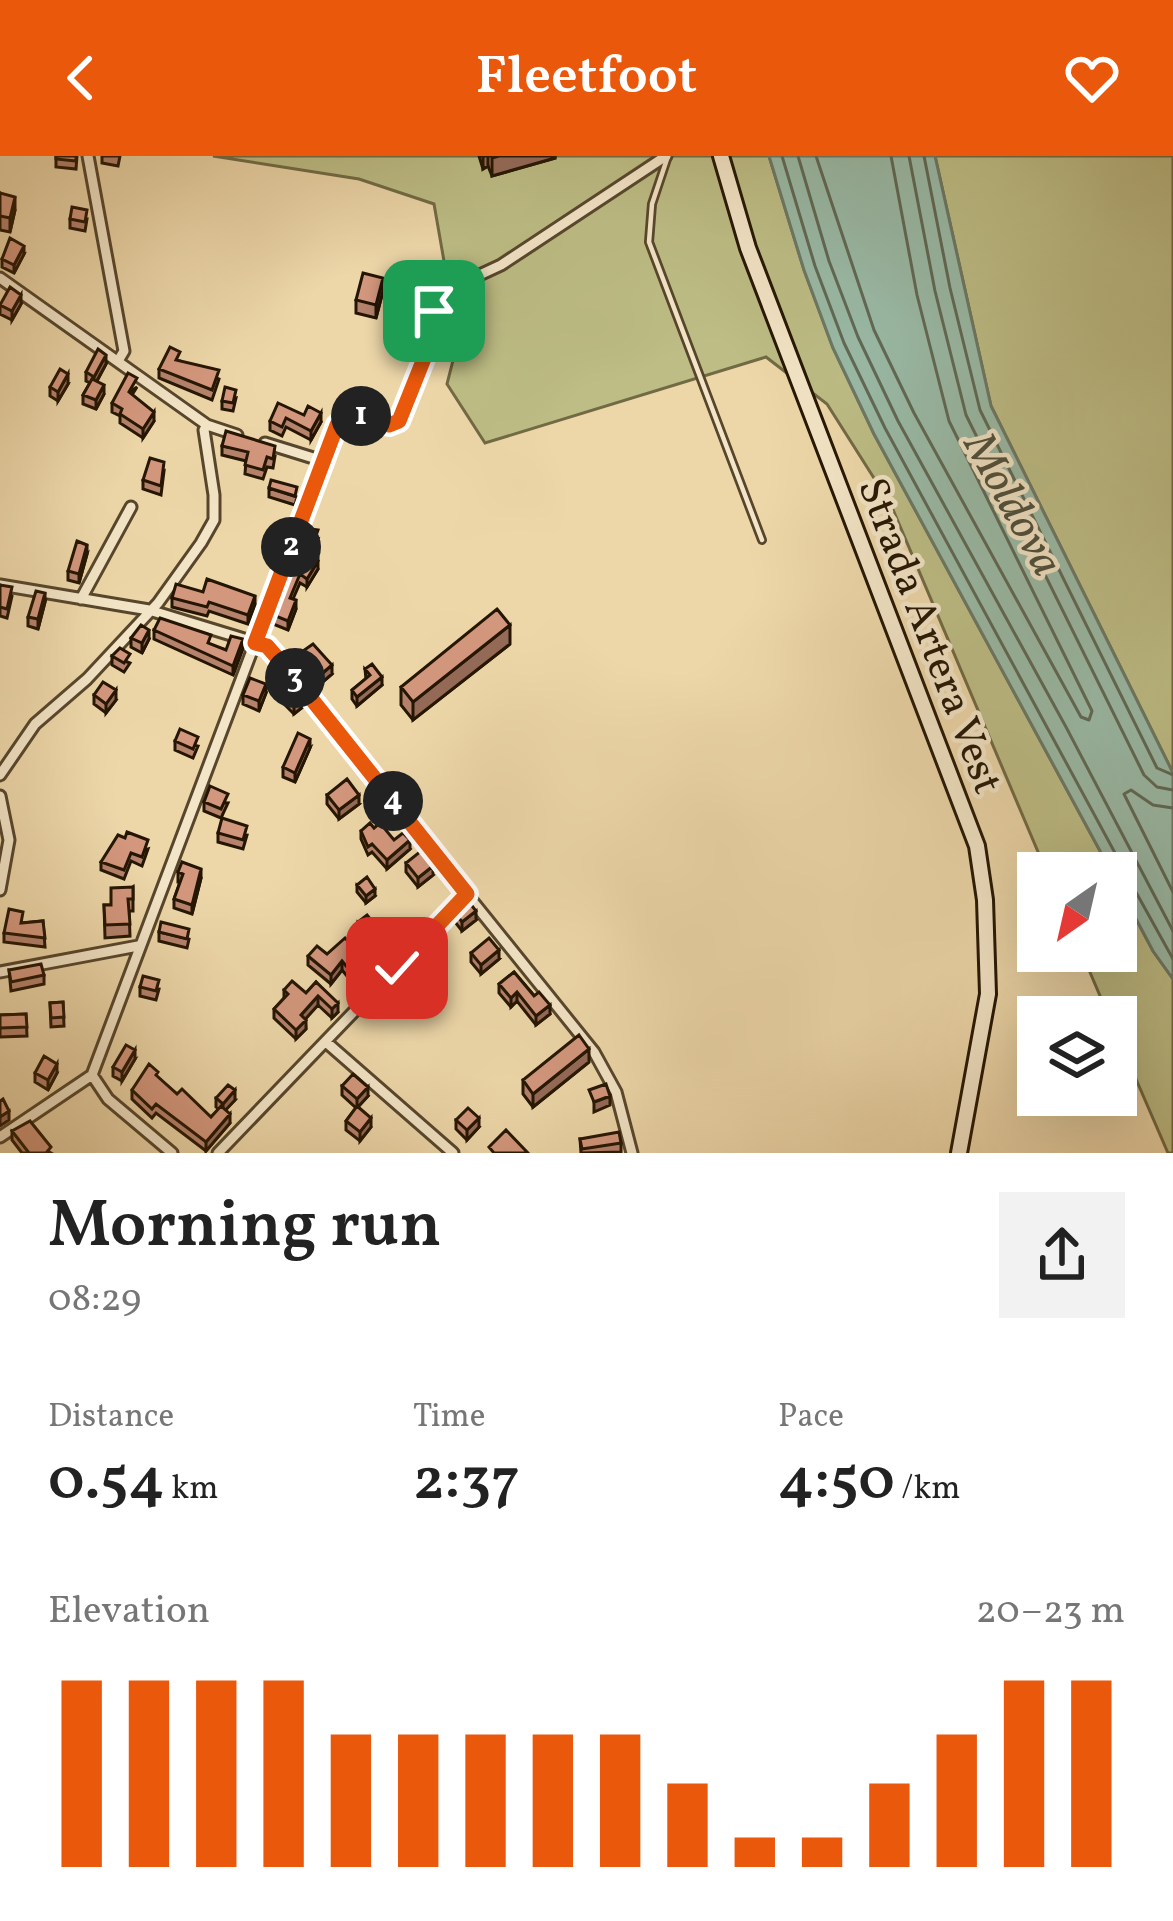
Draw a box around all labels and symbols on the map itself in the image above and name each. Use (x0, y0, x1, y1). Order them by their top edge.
pin (383, 260, 485, 362)
pin: 1 (331, 386, 391, 446)
water label: Moldova (945, 420, 1076, 588)
street label: Strada Artera Vest (840, 470, 1015, 803)
pin: 2 (261, 517, 321, 577)
pin: 3 (265, 648, 325, 708)
pin: 4 (363, 771, 423, 831)
north arrow (1017, 852, 1137, 972)
pin (346, 917, 448, 1019)

